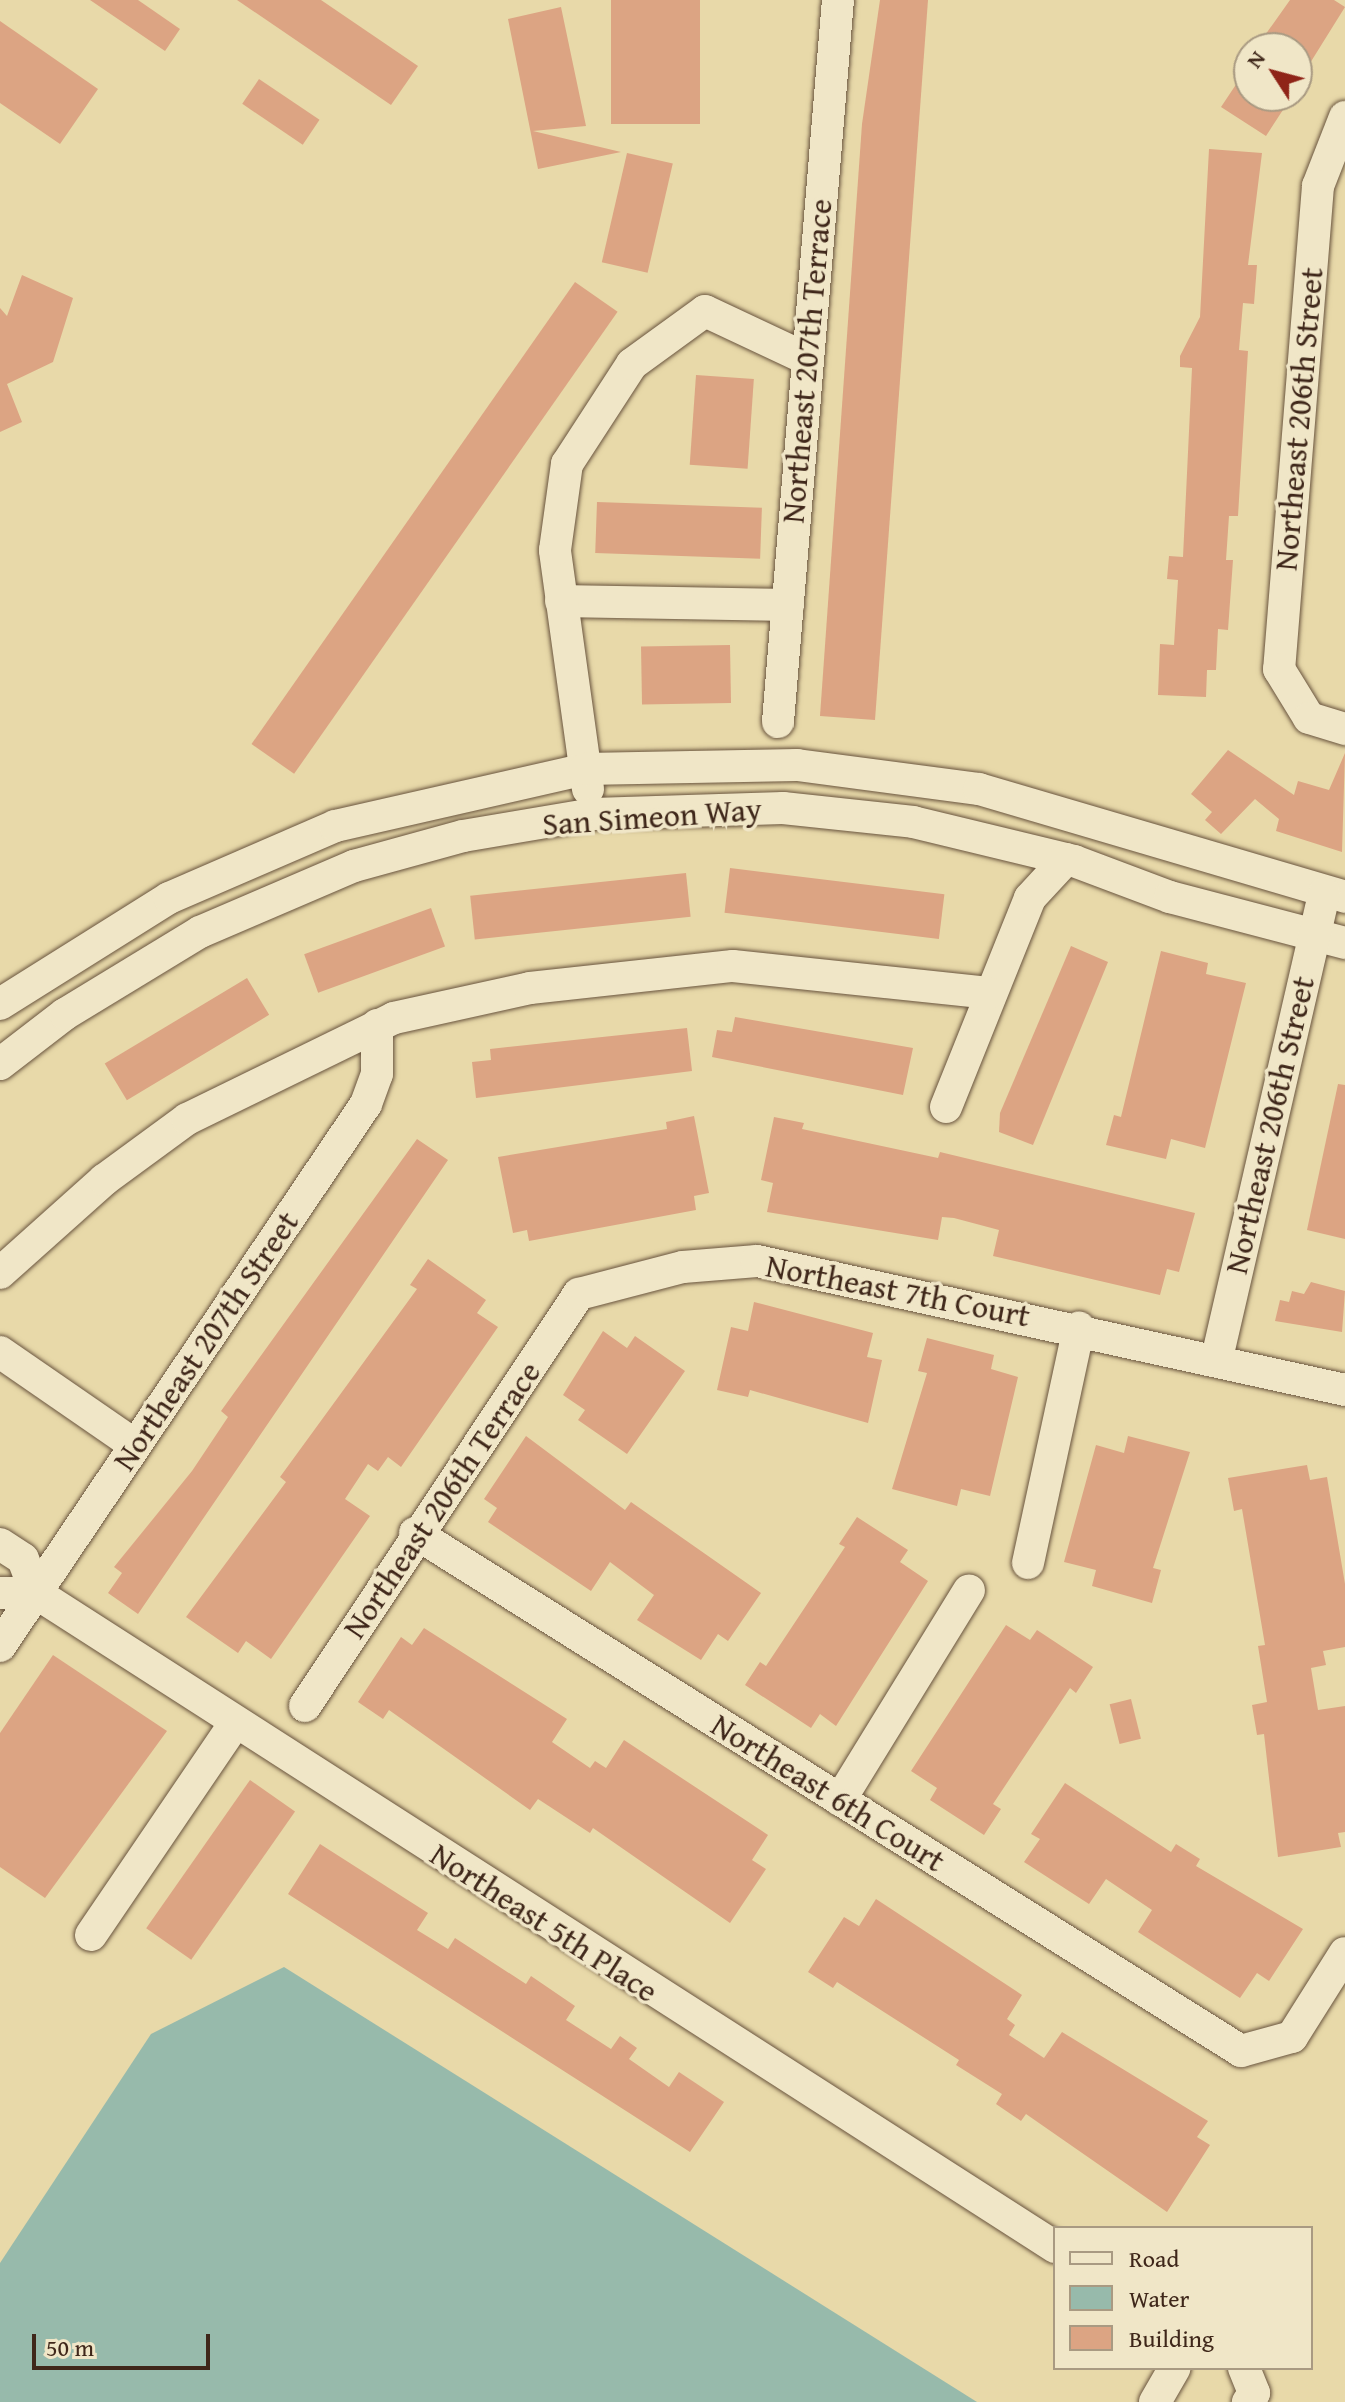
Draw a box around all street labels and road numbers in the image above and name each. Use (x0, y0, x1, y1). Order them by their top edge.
street label: Northeast 207th Terrace (774, 197, 840, 525)
street label: Northeast 206th Street (1267, 266, 1331, 572)
street label: San Simeon Way (541, 790, 763, 844)
street label: Northeast 206th Street (1217, 972, 1323, 1278)
street label: Northeast 207th Street (105, 1204, 307, 1478)
street label: Northeast 7th Court (763, 1247, 1033, 1335)
street label: Northeast 206th Terrace (335, 1354, 549, 1646)
street label: Northeast 6th Court (704, 1706, 952, 1880)
street label: Northeast 5th Place (423, 1835, 665, 2011)

